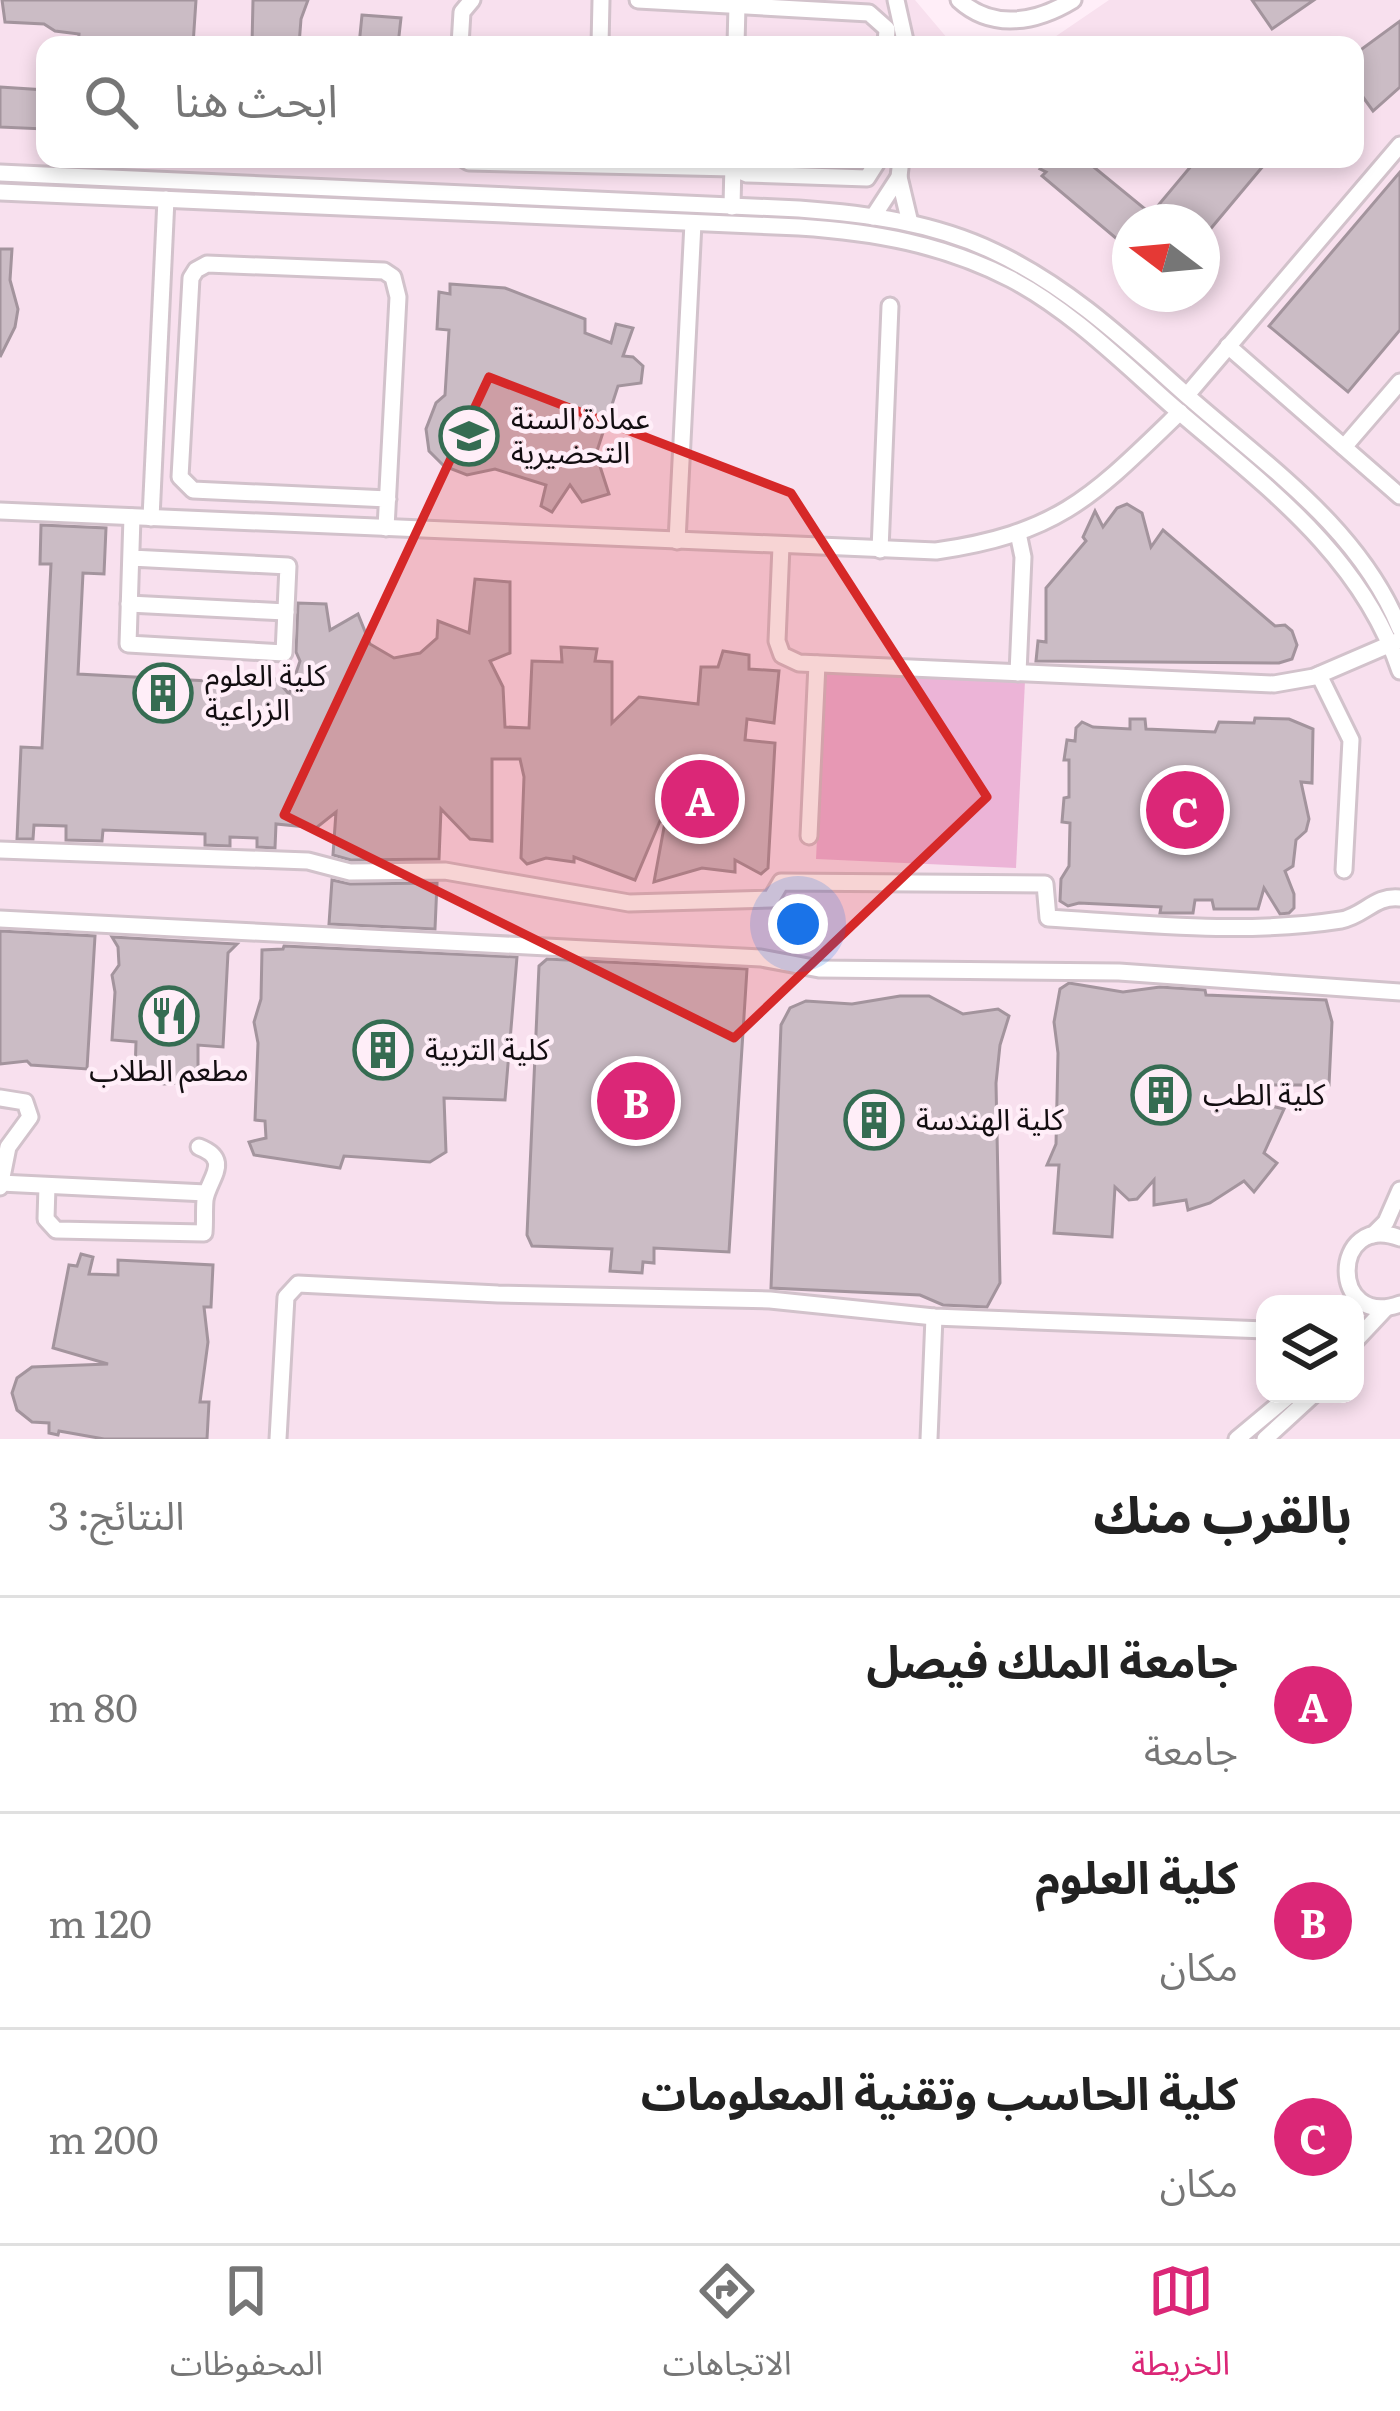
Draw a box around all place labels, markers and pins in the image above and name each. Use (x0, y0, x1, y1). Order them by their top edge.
place label: عمادة السنة التحضيرية (511, 394, 650, 472)
school or university icon: عمادة السنة التحضيرية (438, 405, 500, 467)
place label: كلية العلوم الزراعية (205, 651, 327, 729)
building icon: كلية العلوم الزراعية (132, 662, 194, 724)
pin: A (661, 754, 739, 844)
pin: C (1146, 765, 1224, 855)
restaurant icon: مطعم الطلاب (138, 985, 200, 1047)
building icon: كلية التربية (352, 1019, 414, 1081)
place label: كلية التربية (425, 1025, 550, 1069)
place label: مطعم الطلاب (89, 1046, 249, 1094)
pin: B (597, 1056, 675, 1146)
building icon: كلية الطب (1130, 1064, 1192, 1126)
place label: كلية الطب (1203, 1070, 1326, 1114)
building icon: كلية الهندسة (843, 1089, 905, 1151)
place label: كلية الهندسة (916, 1095, 1064, 1139)

